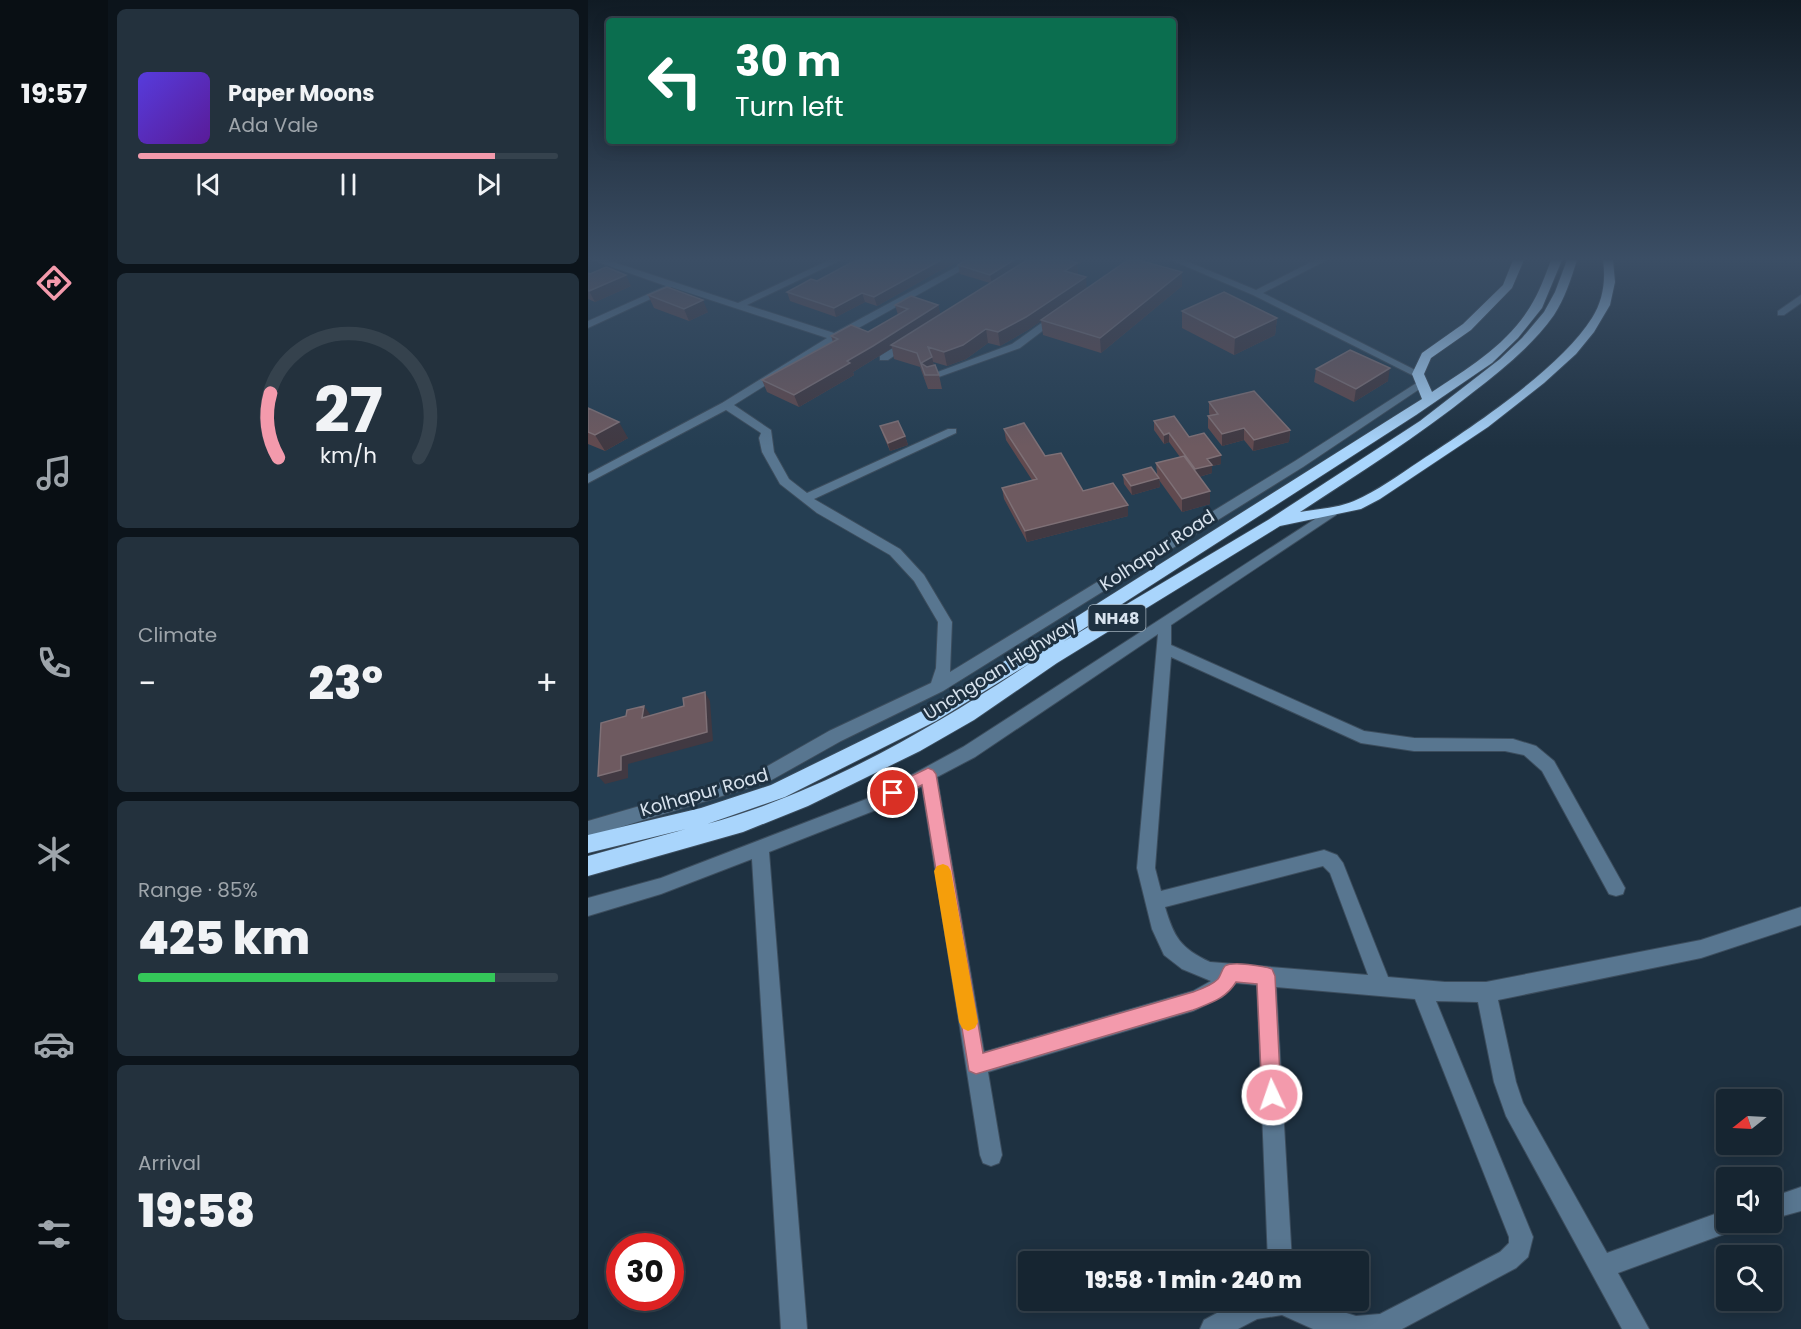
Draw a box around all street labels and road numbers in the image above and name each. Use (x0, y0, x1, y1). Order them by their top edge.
street label: Kolhapur Road (1095, 503, 1219, 597)
road number: NH48 (1088, 605, 1146, 631)
street label: Unchgoan Highway (919, 611, 1081, 725)
street label: Kolhapur Road (637, 762, 771, 822)

